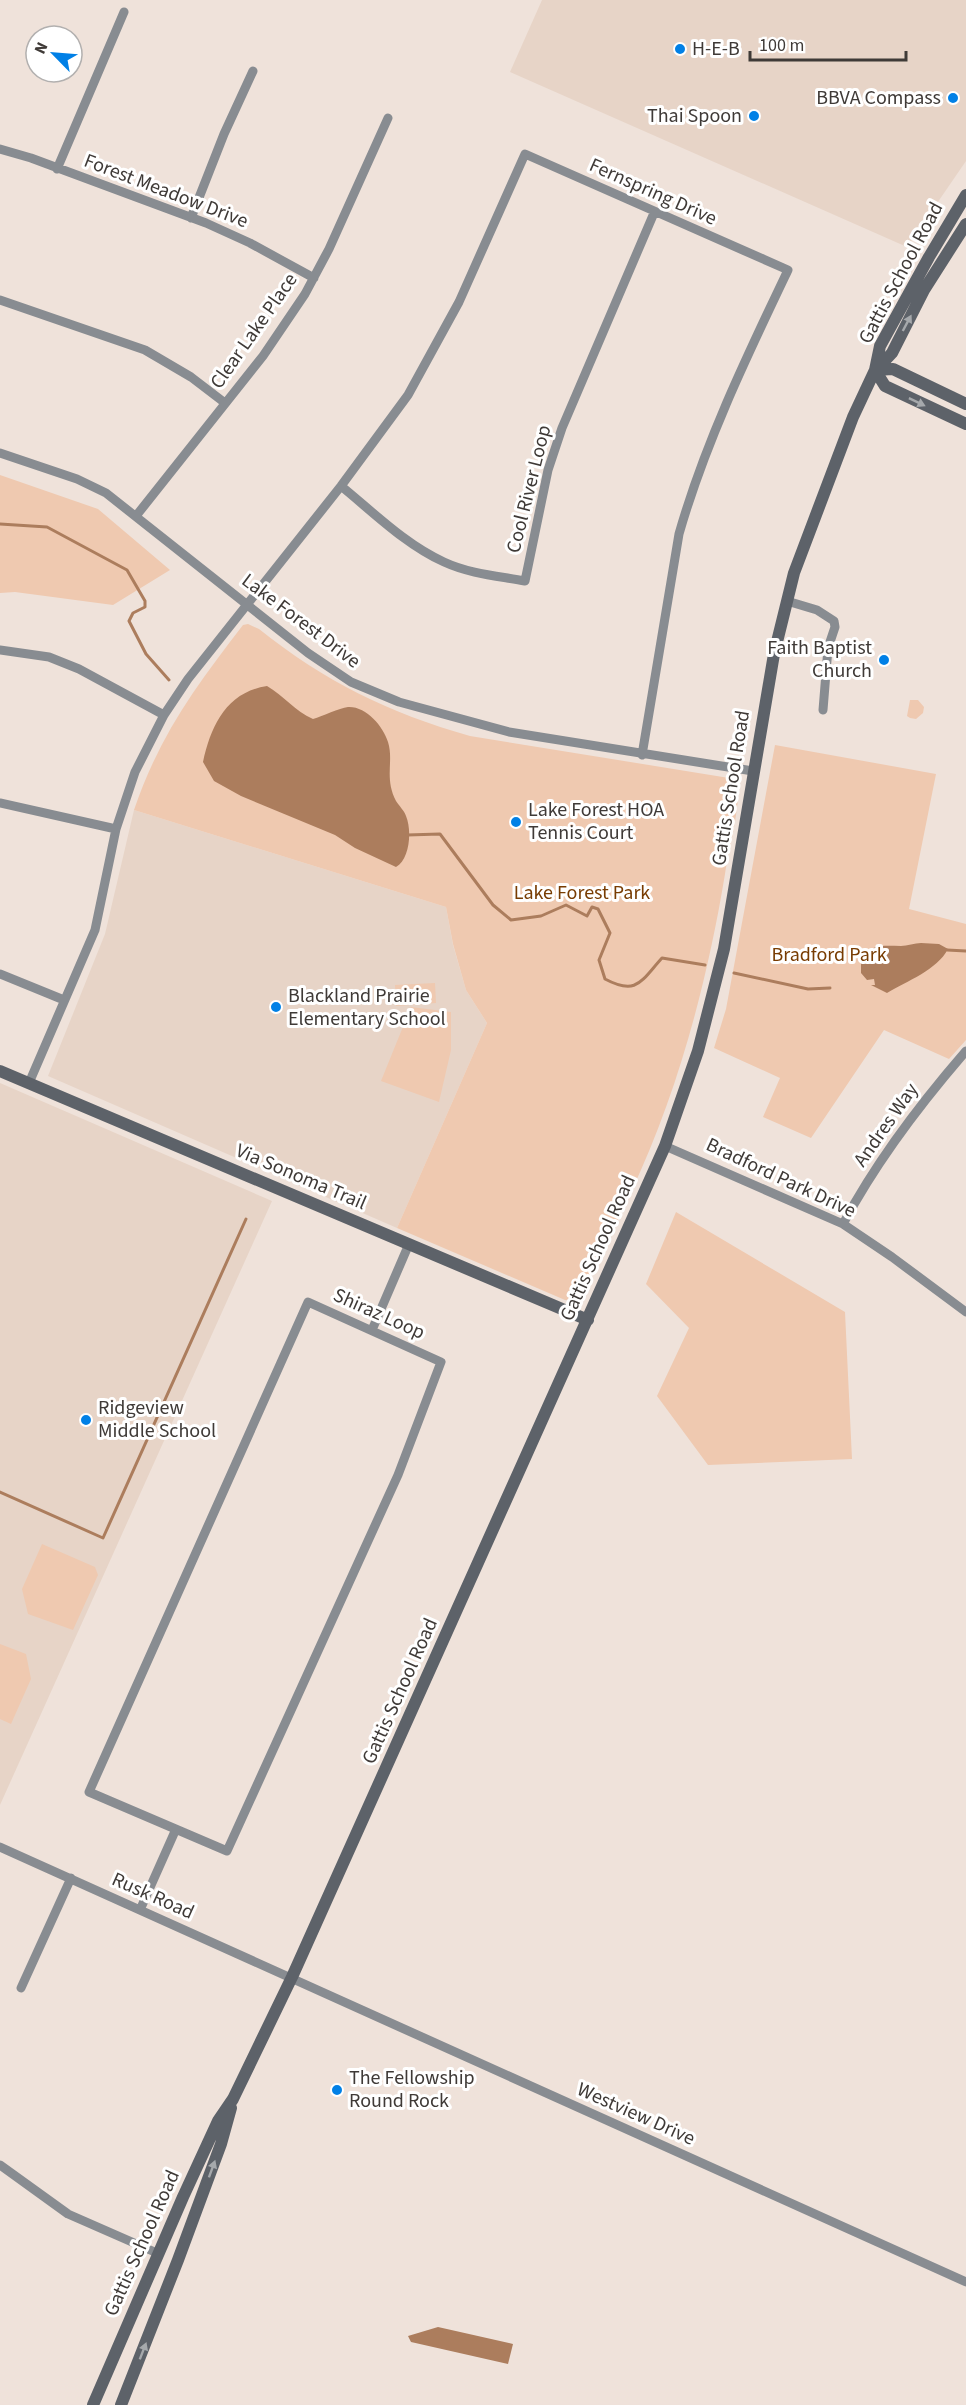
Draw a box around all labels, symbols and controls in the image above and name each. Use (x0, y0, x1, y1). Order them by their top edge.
north arrow (24, 24, 84, 84)
scale bar (750, 24, 906, 62)
text: 100 m (759, 33, 804, 58)
place label: H-E-B (692, 35, 740, 63)
text: N (29, 39, 54, 58)
marker: H-E-B (673, 42, 687, 56)
place label: BBVA Compass (816, 84, 941, 112)
marker: BBVA Compass (946, 91, 960, 105)
place label: Thai Spoon (647, 102, 742, 130)
marker: Thai Spoon (747, 109, 761, 123)
street label: Forest Meadow Drive (80, 147, 252, 235)
street label: Fernspring Drive (585, 151, 721, 233)
street label: Gattis School Road (852, 197, 950, 349)
street label: Clear Lake Place (204, 267, 304, 395)
one-way arrow (903, 314, 912, 331)
one-way arrow (908, 397, 925, 406)
street label: Cool River Loop (500, 422, 558, 556)
street label: Lake Forest Drive (236, 567, 366, 675)
place label: Faith Baptist Church (767, 634, 872, 685)
marker: Faith Baptist Church (877, 653, 891, 667)
street label: Gattis School Road (705, 708, 757, 868)
place label: Lake Forest HOA Tennis Court (528, 796, 664, 847)
marker: Lake Forest HOA Tennis Court (509, 815, 523, 829)
park label: Lake Forest Park (514, 879, 650, 907)
park label: Bradford Park (771, 941, 887, 969)
place label: Blackland Prairie Elementary School (288, 982, 446, 1033)
marker: Blackland Prairie Elementary School (269, 1000, 283, 1014)
street label: Andres Way (847, 1077, 926, 1173)
street label: Bradford Park Drive (701, 1131, 861, 1225)
street label: Via Sonoma Trail (231, 1137, 371, 1217)
street label: Gattis School Road (553, 1171, 643, 1325)
street label: Shiraz Loop (329, 1281, 429, 1347)
place label: Ridgeview Middle School (98, 1394, 216, 1445)
marker: Ridgeview Middle School (79, 1413, 93, 1427)
street label: Gattis School Road (355, 1614, 445, 1768)
street label: Rusk Road (107, 1865, 199, 1927)
place label: The Fellowship Round Rock (349, 2064, 475, 2115)
street label: Westview Drive (573, 2076, 699, 2153)
marker: The Fellowship Round Rock (330, 2083, 344, 2097)
one-way arrow (207, 2159, 217, 2177)
street label: Gattis School Road (97, 2166, 187, 2320)
one-way arrow (139, 2342, 148, 2360)

